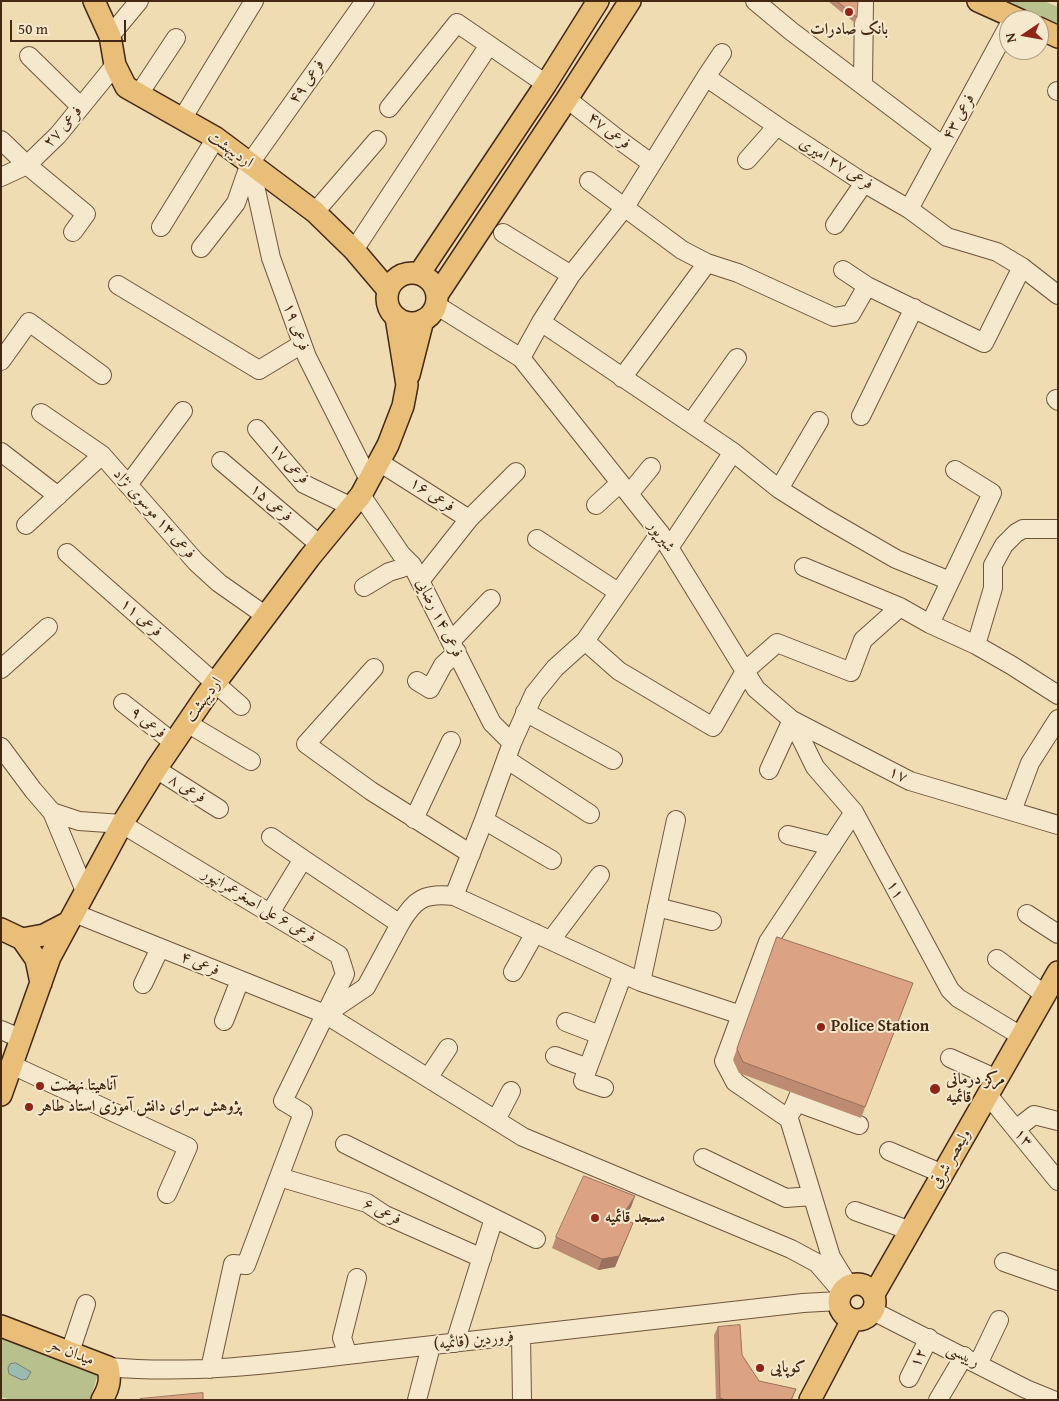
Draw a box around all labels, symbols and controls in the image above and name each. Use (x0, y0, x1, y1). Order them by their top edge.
marker: بانک صادرات (843, 6, 855, 18)
scale bar (12, 10, 129, 42)
north arrow (999, 10, 1049, 60)
text: 50 m (18, 18, 48, 39)
place label: بانک صادرات (810, 20, 888, 40)
text: N (1000, 31, 1021, 45)
street label: فرعی ۴۹ (285, 56, 329, 108)
street label: فرعی ۴۳ (939, 91, 979, 143)
street label: فرعی ۲۷ (39, 102, 87, 152)
street label: فرعی ۴۷ (584, 108, 634, 154)
street label: اردیبهشت (203, 127, 257, 173)
street label: فرعی ۲۷ امیری (795, 134, 877, 194)
street label: فرعی ۱۹ (278, 300, 314, 354)
street label: فرعی ۱۷ (265, 439, 313, 489)
street label: فرعی ۱‍۳ موسوی نژاد (109, 465, 199, 563)
street label: فرعی ۱۶ (406, 473, 458, 517)
street label: فرعی ۱۵ (246, 480, 296, 526)
street label: شیرپور (643, 518, 679, 556)
street label: فرعی ۱۴ رضایی (411, 575, 467, 661)
street label: فرعی ۱۱ (116, 594, 166, 642)
street label: اردیبهشت (181, 674, 227, 726)
street label: فرعی ۹ (126, 703, 170, 743)
street label: ۱۷ (885, 762, 911, 788)
street label: فرعی ۸ (165, 770, 209, 808)
street label: فرعی ۶ علی اصغرعمرانپور (199, 864, 319, 948)
street label: ۱۱ (882, 877, 908, 903)
street label: فرعی ۴ (178, 948, 222, 980)
place label: Police Station (831, 1017, 929, 1037)
marker: Police Station (815, 1021, 827, 1033)
place label: مرکز درمانی قائمیه (946, 1070, 1005, 1108)
place label: آناهیتا نهضت (50, 1076, 117, 1096)
marker: آناهیتا نهضت (34, 1080, 46, 1092)
marker: مرکز درمانی قائمیه (928, 1082, 942, 1096)
place label: پژوهش سرای دانش آموزی استاد طاهر (39, 1097, 241, 1117)
marker: پژوهش سرای دانش آموزی استاد طاهر (23, 1101, 35, 1113)
street label: ۱۳ (1010, 1125, 1036, 1151)
street label: ولیعصر شرقی (926, 1126, 976, 1192)
street label: فرعی ۶ (360, 1194, 404, 1230)
place label: مسجد قائمیه (605, 1208, 665, 1228)
marker: مسجد قائمیه (589, 1212, 601, 1224)
street label: فروردین (قائمیه) (433, 1327, 515, 1355)
street label: میدان حر (45, 1335, 97, 1371)
street label: رییسی (943, 1340, 983, 1372)
street label: ۱۲ (906, 1345, 932, 1371)
place label: کوپایی (770, 1358, 806, 1378)
marker: کوپایی (754, 1362, 766, 1374)

